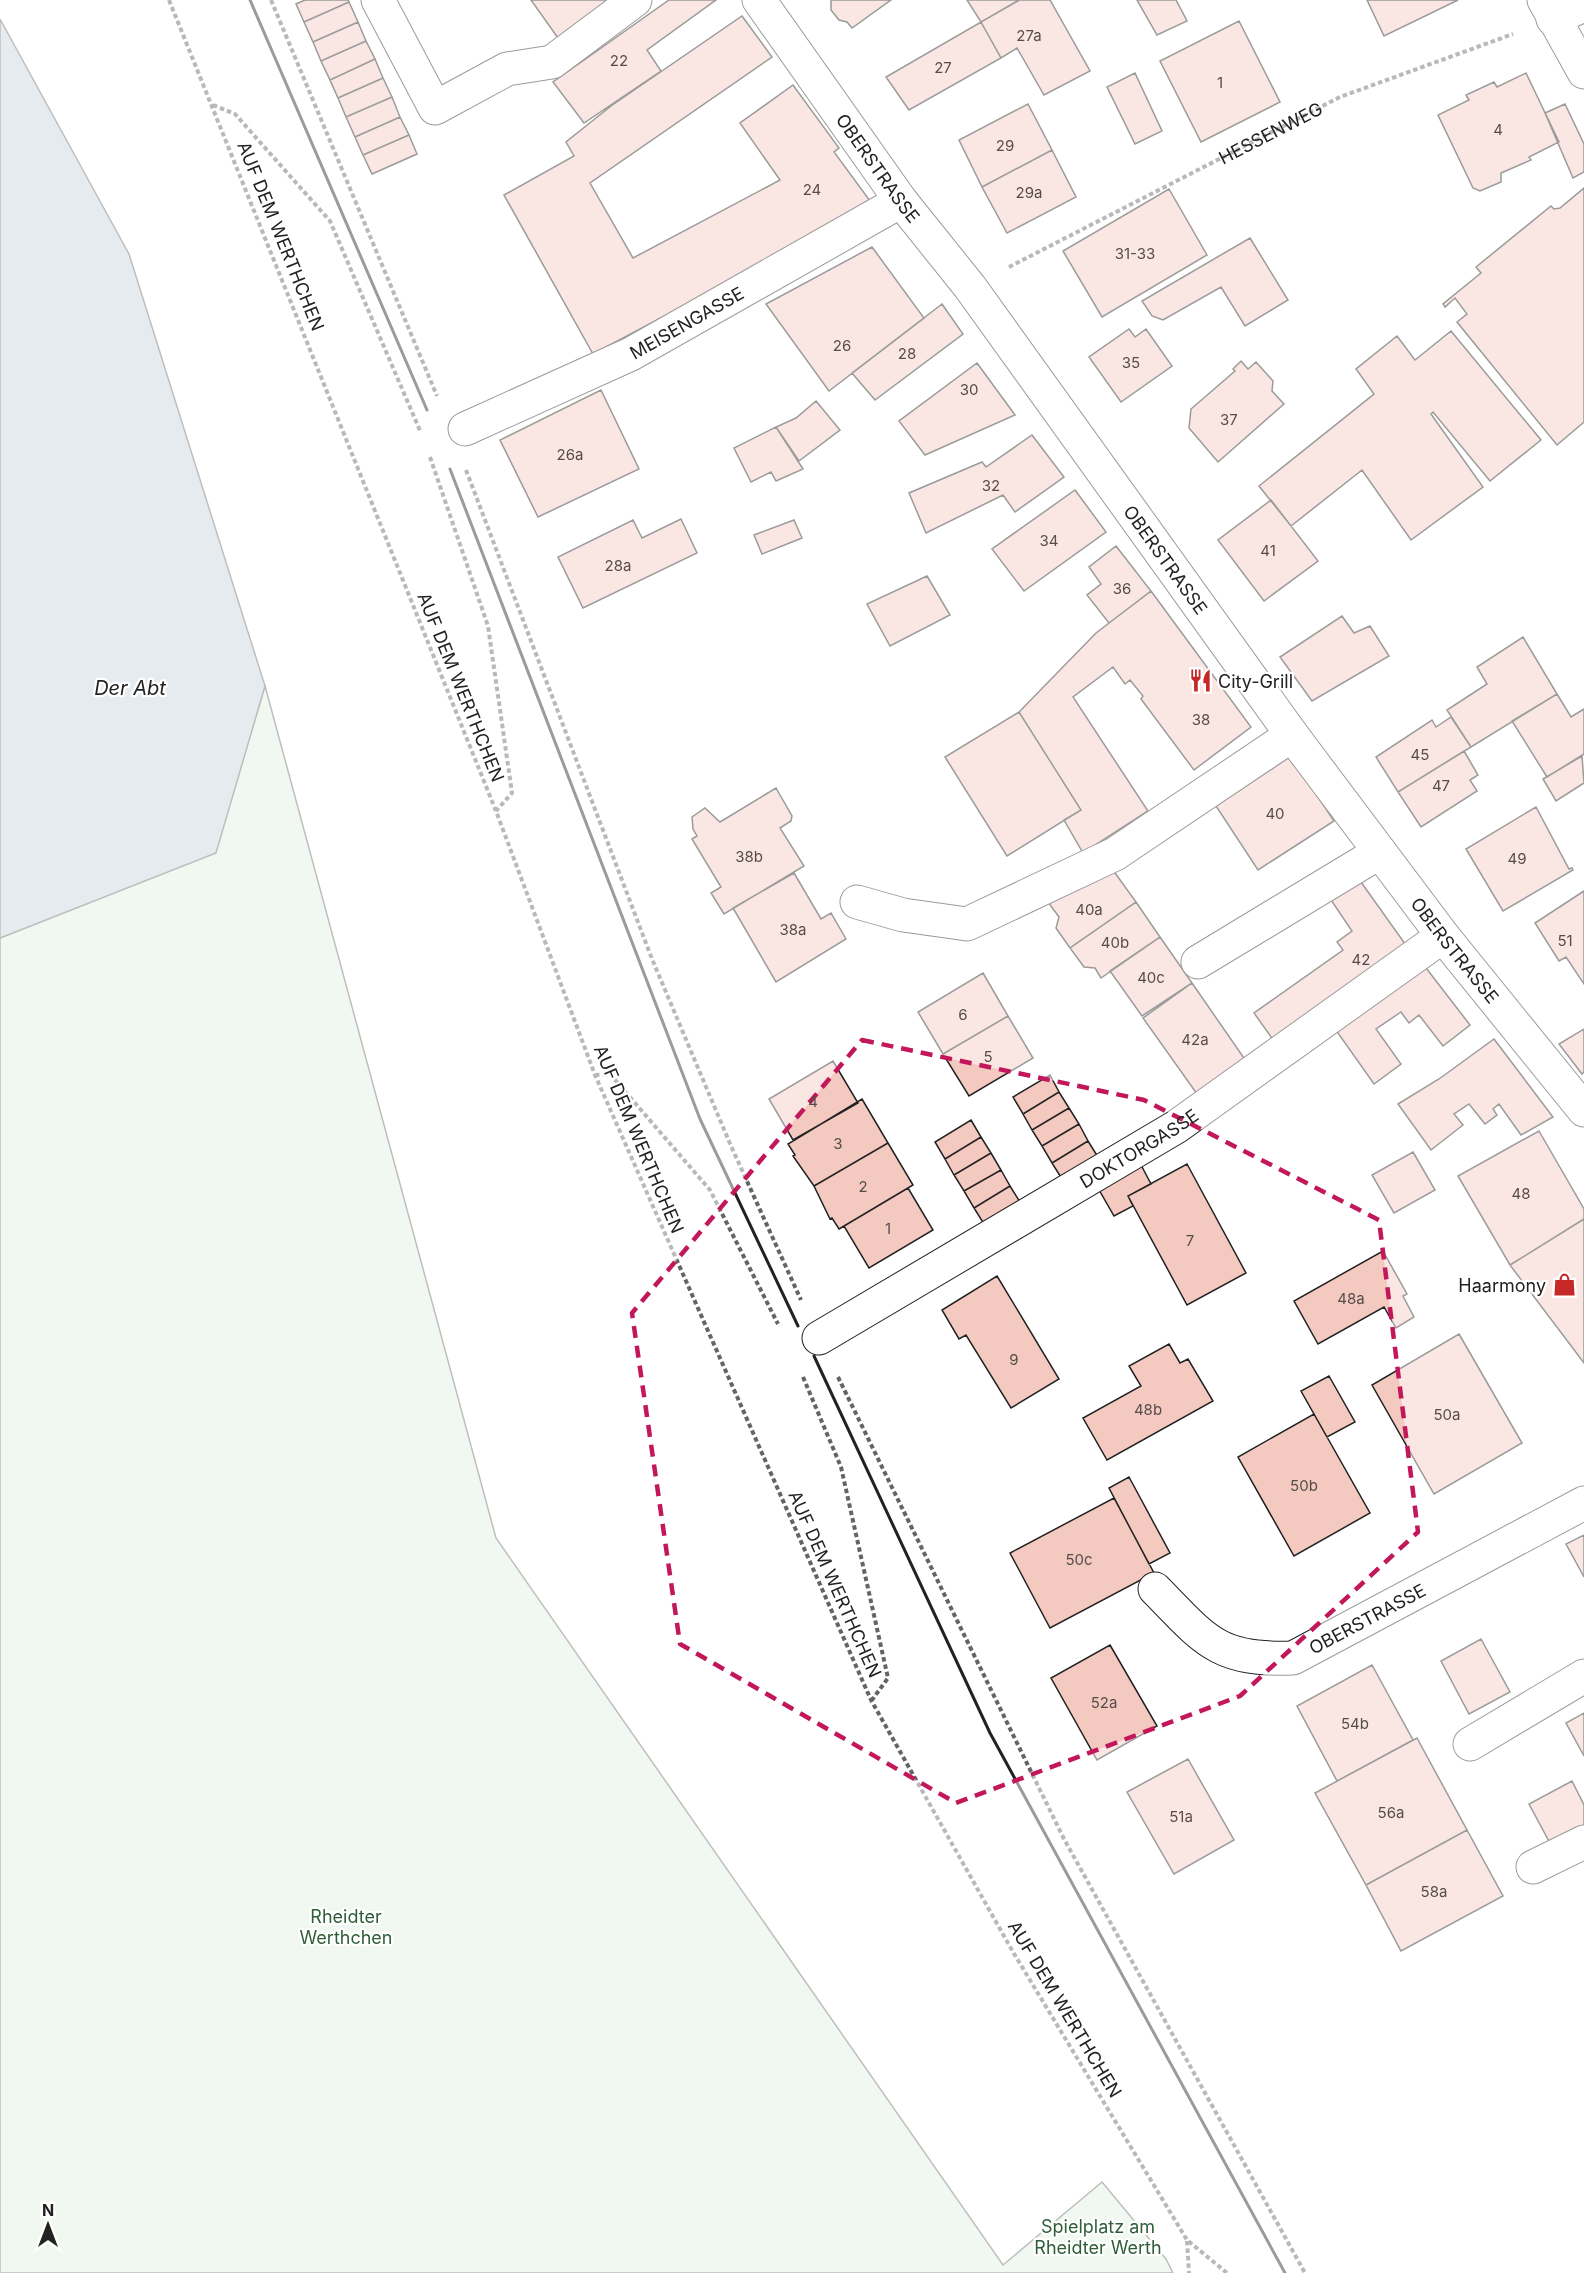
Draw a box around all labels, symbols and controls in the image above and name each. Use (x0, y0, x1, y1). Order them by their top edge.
house number: 27a (1016, 26, 1042, 45)
house number: 22 (610, 51, 628, 70)
house number: 27 (934, 58, 952, 77)
house number: 1 (1217, 73, 1223, 92)
street label: HESSENWEG (1215, 97, 1326, 168)
street label: OBERSTRASSE (832, 109, 924, 227)
house number: 4 (1493, 120, 1503, 139)
house number: 29 (996, 136, 1014, 155)
street label: AUF DEM WERTHCHEN (233, 138, 329, 334)
house number: 24 (803, 180, 821, 199)
house number: 29a (1016, 183, 1042, 202)
house number: 31-33 (1115, 244, 1155, 263)
street label: MEISENGASSE (626, 282, 747, 363)
house number: 26 (833, 336, 851, 355)
house number: 28 (898, 344, 916, 363)
house number: 35 (1122, 353, 1140, 372)
house number: 30 (960, 380, 978, 399)
house number: 37 (1220, 410, 1238, 429)
house number: 26a (557, 445, 583, 464)
house number: 32 (982, 476, 1000, 495)
street label: OBERSTRASSE (1120, 501, 1212, 618)
house number: 34 (1040, 531, 1058, 550)
house number: 41 (1260, 541, 1276, 560)
house number: 28a (605, 556, 631, 575)
house number: 36 (1113, 579, 1131, 598)
street label: AUF DEM WERTHCHEN (413, 589, 509, 785)
restaurant icon: City-Grill (1187, 668, 1213, 694)
place label: City-Grill (1218, 671, 1293, 692)
water label: Der Abt (94, 676, 166, 700)
house number: 38 (1192, 710, 1210, 729)
house number: 45 (1411, 745, 1429, 764)
house number: 47 (1432, 776, 1450, 795)
house number: 40 (1265, 804, 1285, 823)
house number: 38b (735, 847, 763, 866)
house number: 49 (1508, 849, 1527, 868)
street label: OBERSTRASSE (1407, 893, 1503, 1007)
house number: 40a (1075, 900, 1103, 919)
house number: 38a (780, 920, 806, 939)
house number: 51 (1557, 931, 1573, 950)
house number: 40b (1101, 933, 1129, 952)
house number: 42 (1352, 950, 1370, 969)
house number: 40c (1137, 968, 1165, 987)
house number: 6 (958, 1005, 968, 1024)
house number: 42a (1181, 1030, 1209, 1049)
street label: AUF DEM WERTHCHEN (590, 1042, 688, 1236)
house number: 5 (983, 1047, 993, 1066)
house number: 4 (808, 1092, 818, 1111)
street label: DOKTORGASSE (1076, 1104, 1202, 1192)
house number: 3 (833, 1134, 843, 1153)
house number: 2 (858, 1177, 868, 1196)
house number: 48 (1512, 1184, 1530, 1203)
house number: 1 (885, 1219, 891, 1238)
house number: 7 (1186, 1231, 1194, 1250)
shop icon: Haarmony (1551, 1272, 1577, 1298)
place label: Haarmony (1458, 1275, 1546, 1296)
house number: 48a (1337, 1289, 1365, 1308)
house number: 9 (1009, 1350, 1019, 1369)
house number: 48b (1134, 1400, 1162, 1419)
house number: 50a (1433, 1405, 1461, 1424)
house number: 50b (1290, 1476, 1318, 1495)
street label: AUF DEM WERTHCHEN (784, 1487, 886, 1681)
house number: 50c (1065, 1550, 1093, 1569)
street label: OBERSTRASSE (1305, 1579, 1429, 1658)
house number: 52a (1091, 1693, 1117, 1712)
house number: 54b (1341, 1714, 1369, 1733)
house number: 56a (1378, 1803, 1404, 1822)
house number: 51a (1169, 1807, 1193, 1826)
house number: 58a (1421, 1882, 1447, 1901)
park label: Rheidter Werthchen (300, 1906, 392, 1948)
street label: AUF DEM WERTHCHEN (1004, 1917, 1126, 2101)
north arrow (18, 2195, 78, 2255)
text: N (42, 2200, 54, 2220)
park label: Spielplatz am Rheidter Werth (1034, 2216, 1162, 2258)

